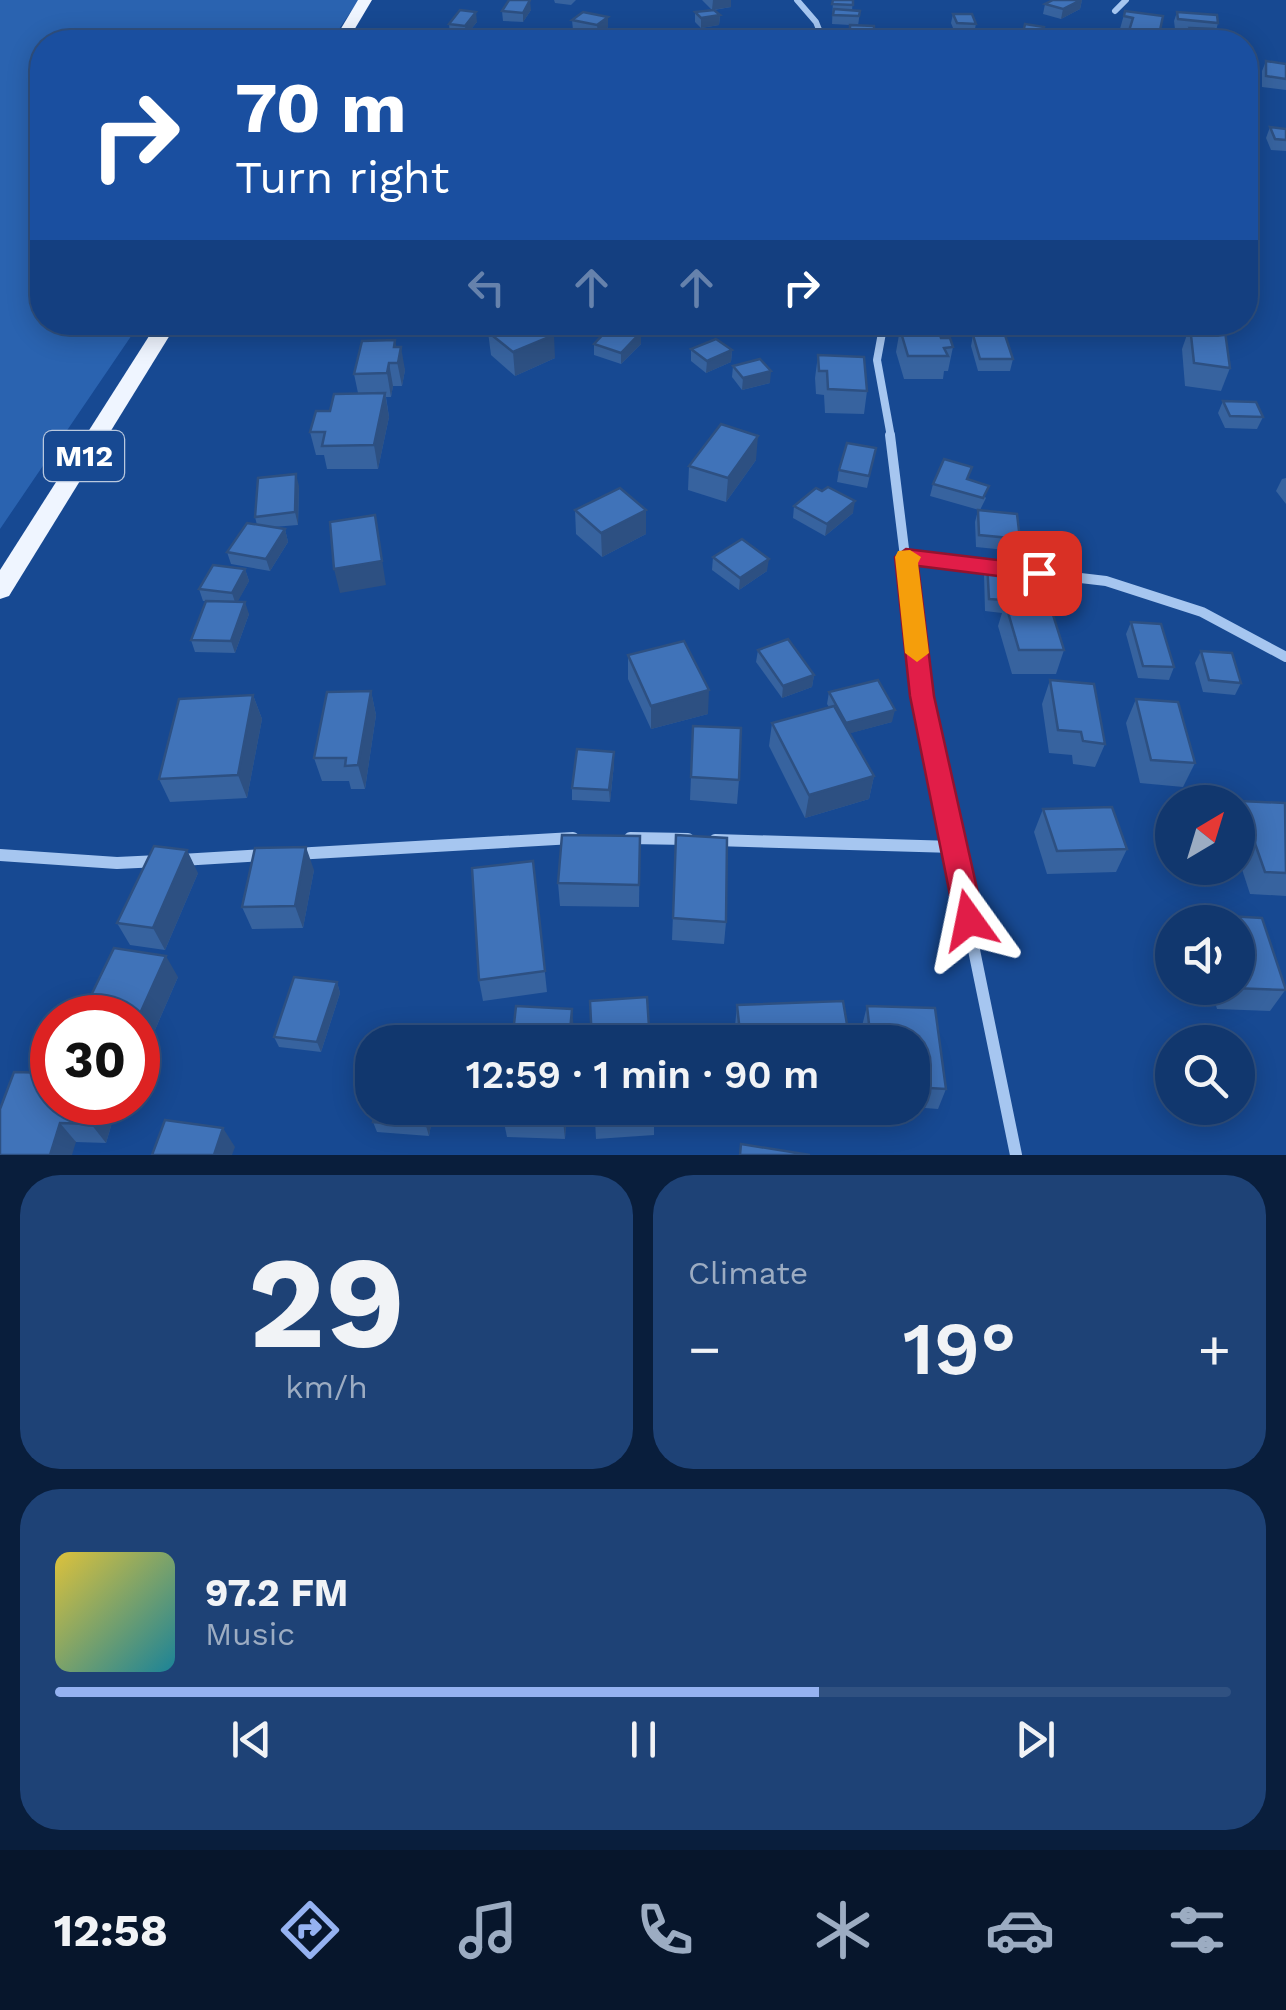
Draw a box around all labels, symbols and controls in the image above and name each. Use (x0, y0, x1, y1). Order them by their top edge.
text: 70 m (235, 67, 407, 149)
icon: right (70, 70, 200, 200)
text: Turn right (235, 151, 449, 204)
icon: left (459, 260, 514, 315)
icon: ahead (564, 260, 619, 315)
icon: ahead (669, 260, 724, 315)
icon: right (774, 260, 829, 315)
road number: M12 (44, 431, 124, 481)
pin (997, 531, 1082, 616)
icon: arrive (1012, 546, 1067, 601)
north arrow (1155, 785, 1255, 885)
map controls (1155, 785, 1255, 1125)
position arrow (917, 868, 1021, 972)
button: sound (1155, 905, 1255, 1005)
speed limit sign: 30 (30, 995, 160, 1125)
button: search (1155, 1025, 1255, 1125)
text: 12:59 · 1 min · 90 m (466, 1053, 819, 1097)
text: 29 (248, 1226, 405, 1379)
text: Climate (688, 1254, 808, 1292)
text: 19° (903, 1304, 1016, 1392)
text: − (688, 1317, 721, 1381)
text: + (1198, 1317, 1231, 1381)
text: km/h (285, 1368, 368, 1406)
text: 97.2 FM (205, 1571, 348, 1615)
text: Music (205, 1615, 295, 1653)
icon: previous (224, 1712, 279, 1767)
icon: pause (616, 1712, 671, 1767)
icon: next (1008, 1712, 1063, 1767)
icon: directions (275, 1895, 345, 1965)
icon: music (453, 1895, 523, 1965)
icon: phone (630, 1895, 700, 1965)
icon: climate (808, 1895, 878, 1965)
icon: car (985, 1895, 1055, 1965)
icon: filters (1162, 1895, 1232, 1965)
text: 12:58 (54, 1904, 168, 1957)

